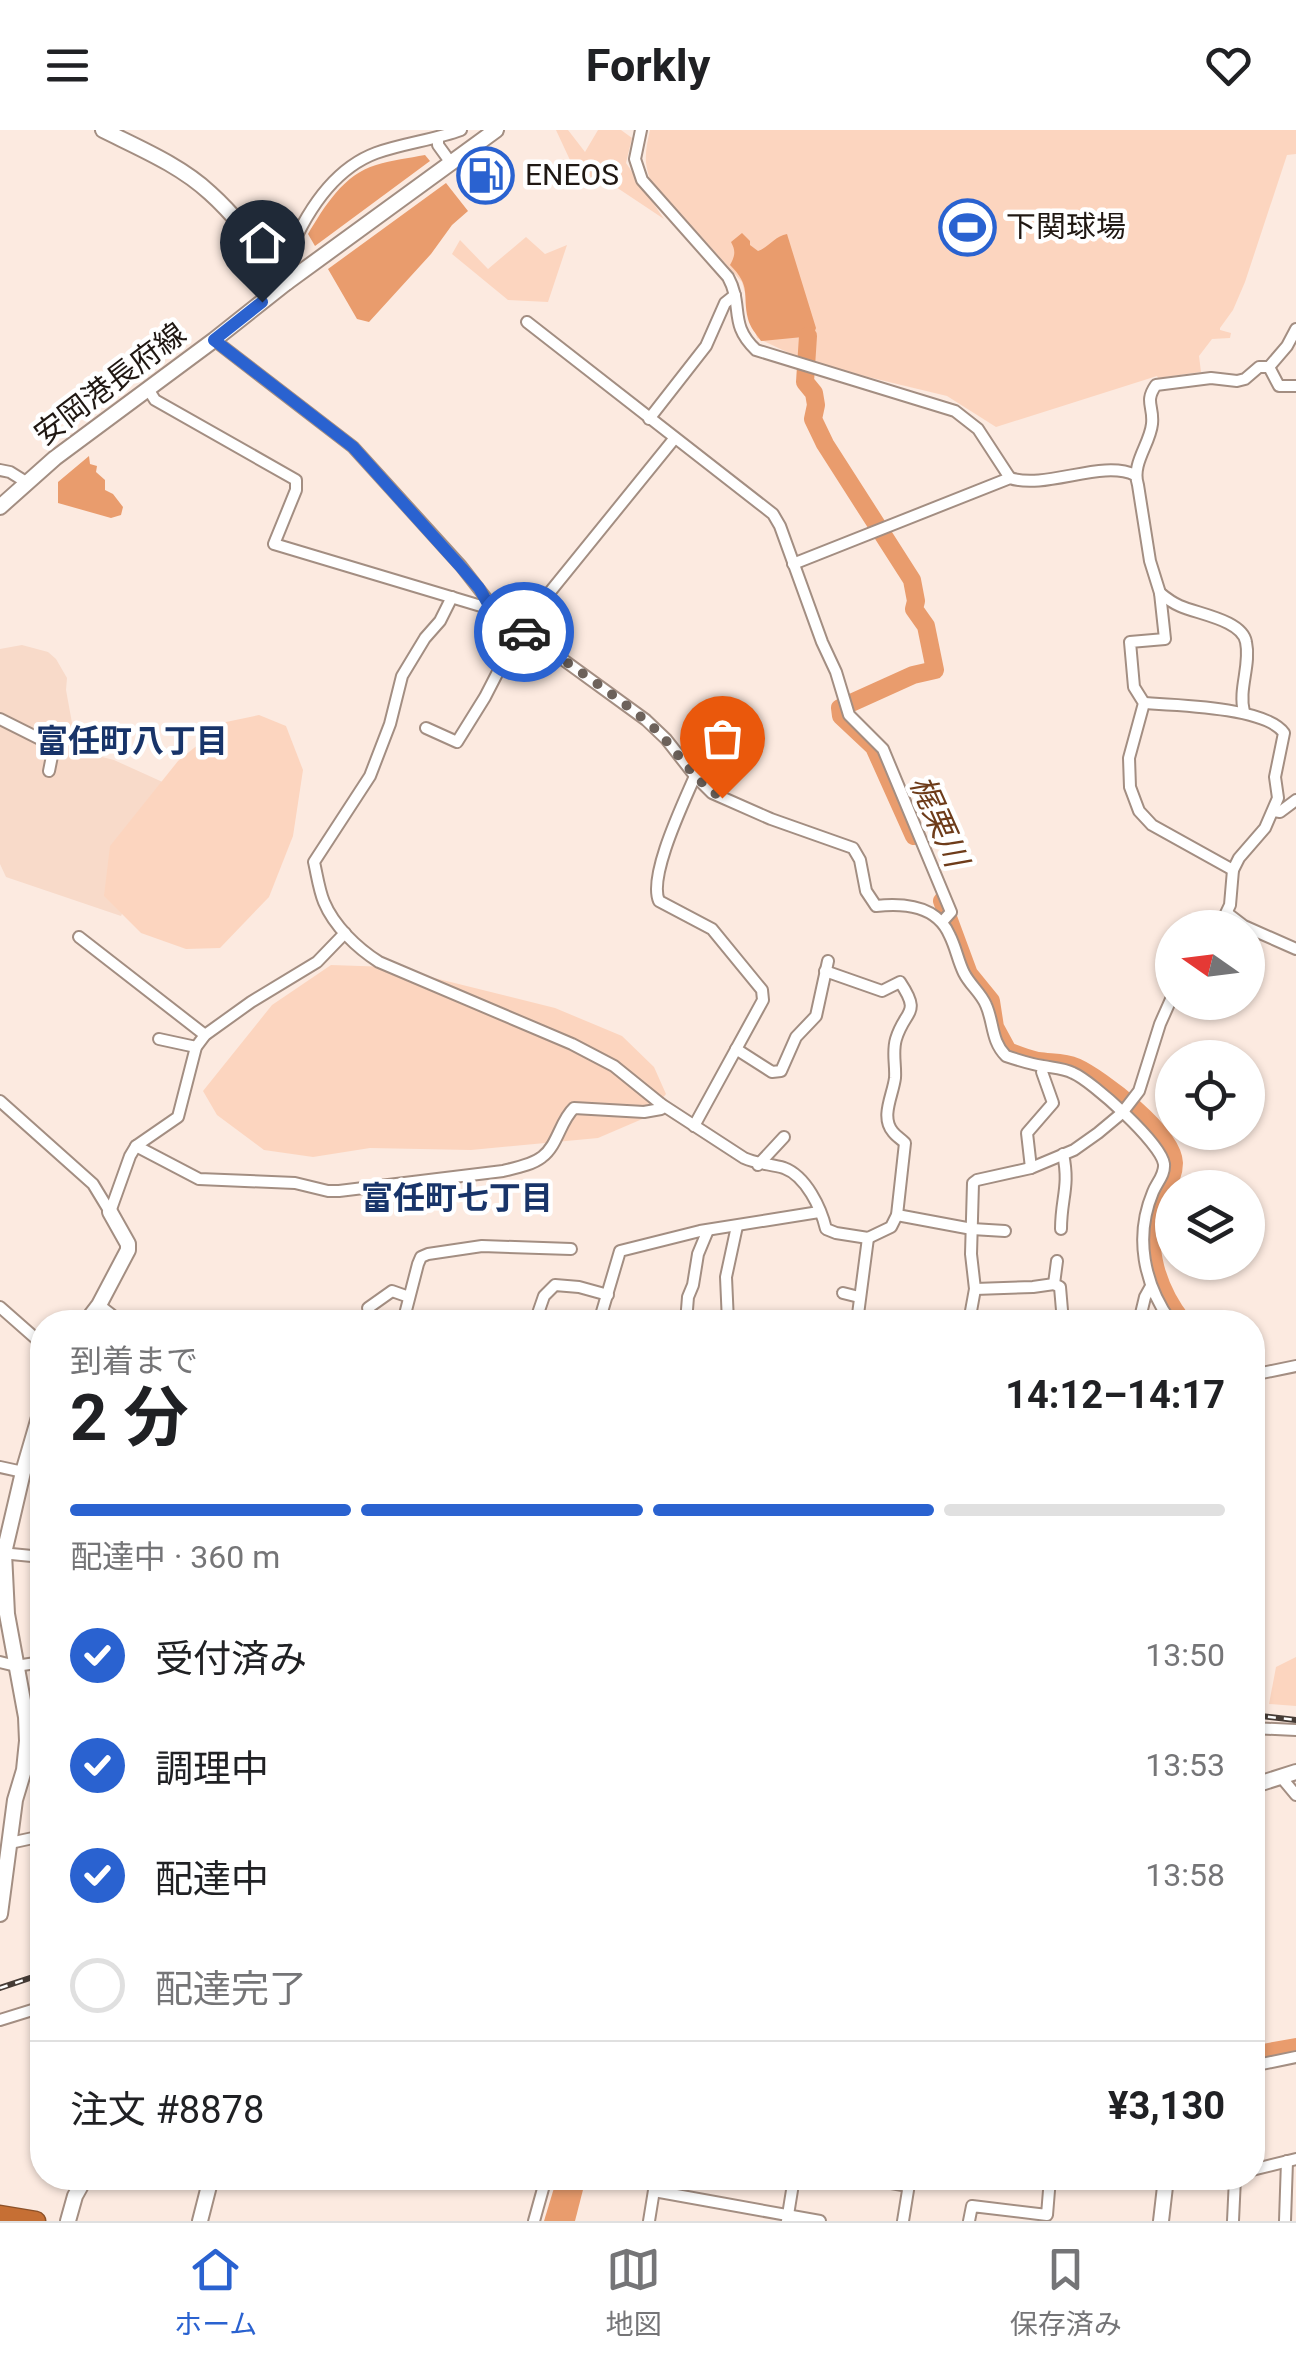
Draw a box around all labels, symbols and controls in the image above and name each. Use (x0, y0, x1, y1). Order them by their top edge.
icon: menu (40, 38, 95, 93)
icon: heart (1201, 38, 1256, 93)
text: Forkly (586, 39, 710, 92)
fuel station icon: ENEOS (456, 145, 516, 205)
place label: ENEOS (525, 157, 619, 192)
sports icon: 下関球場 (937, 197, 997, 257)
pin (220, 200, 305, 303)
place label: 下関球場 (1006, 209, 1126, 244)
icon: home (235, 215, 290, 270)
street label: 安岡港長府線 (27, 315, 192, 452)
courier (474, 582, 574, 682)
icon: car (497, 605, 552, 660)
pin (680, 696, 765, 799)
icon: bag (695, 711, 750, 766)
district label: 富任町八丁目 (36, 722, 228, 760)
water label: 梶栗川 (902, 769, 977, 875)
north arrow (1155, 910, 1265, 1020)
map controls (1155, 910, 1265, 1280)
button: locate (1155, 1040, 1265, 1150)
button: layers (1155, 1170, 1265, 1280)
district label: 富任町七丁目 (361, 1179, 553, 1217)
text: 到着まで (70, 1342, 198, 1380)
text: 14:12–14:17 (1005, 1373, 1225, 1417)
text: 2 分 (70, 1380, 188, 1456)
text: 配達中 · 360 m (70, 1538, 280, 1576)
icon: check (70, 1628, 125, 1683)
text: 13:50 (1145, 1636, 1225, 1674)
text: 受付済み (155, 1637, 307, 1681)
icon: check (70, 1738, 125, 1793)
text: 13:53 (1145, 1746, 1225, 1784)
text: 調理中 (155, 1747, 269, 1791)
icon: check (70, 1848, 125, 1903)
text: 13:58 (1145, 1856, 1225, 1894)
text: 配達中 (155, 1857, 269, 1901)
text: 配達完了 (155, 1967, 307, 2011)
text: ¥3,130 (1108, 2084, 1225, 2128)
text: 注文 #8878 (70, 2088, 264, 2132)
tab: ホーム (174, 2242, 257, 2342)
tab: 地図 (606, 2242, 662, 2342)
tab: 保存済み (1010, 2242, 1122, 2342)

